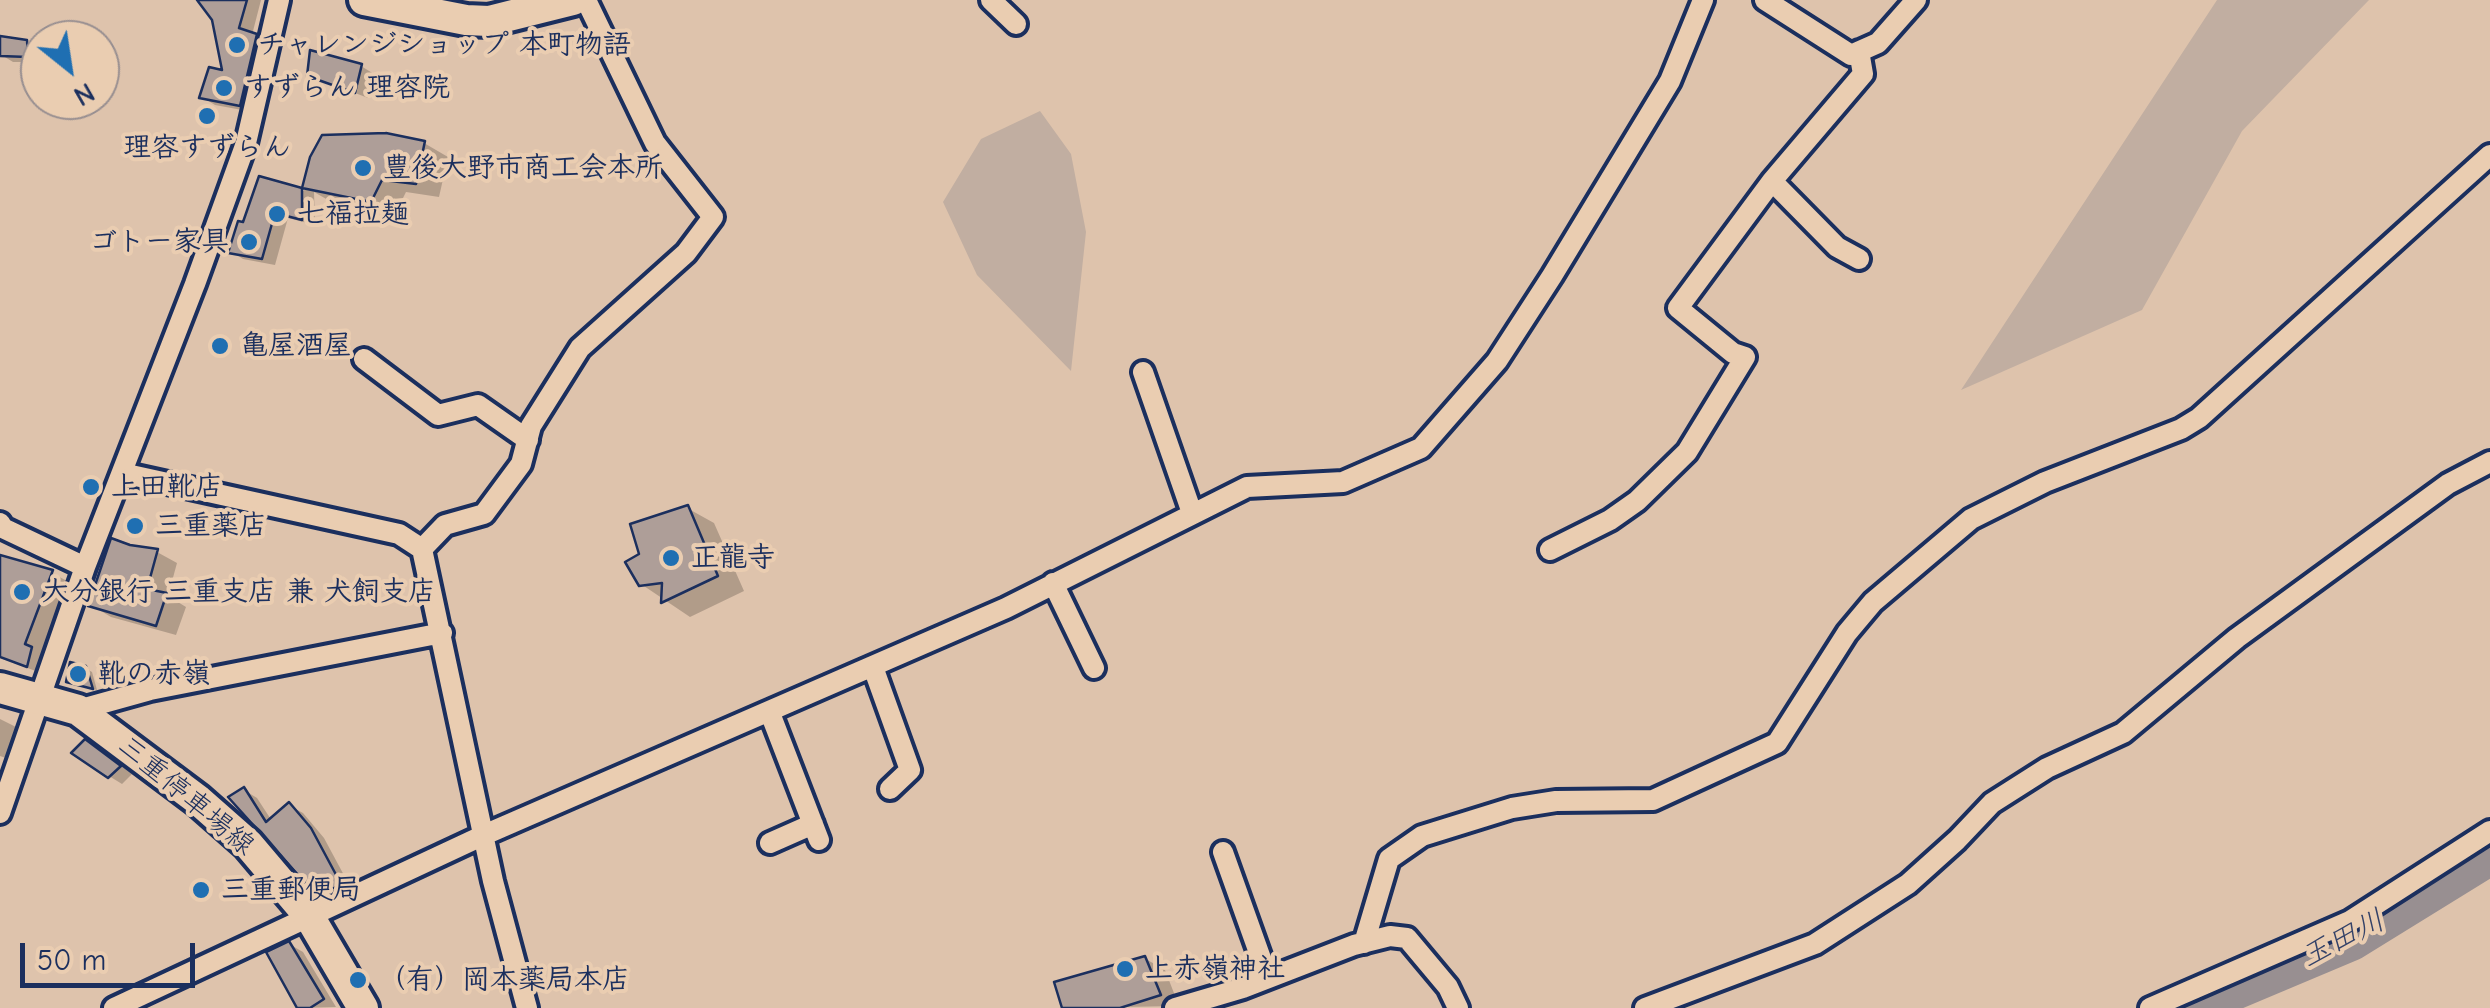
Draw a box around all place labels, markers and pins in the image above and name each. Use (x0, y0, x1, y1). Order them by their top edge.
place label: チャレンジショップ 本町物語 (257, 28, 631, 62)
marker: チャレンジショップ 本町物語 (226, 34, 248, 56)
place label: すずらん 理容院 (244, 71, 450, 105)
marker: すずらん 理容院 (213, 77, 235, 99)
marker: 理容すずらん (196, 105, 218, 127)
place label: 理容すずらん (123, 131, 291, 165)
place label: 豊後大野市商工会本所 (383, 151, 663, 185)
marker: 豊後大野市商工会本所 (352, 157, 374, 179)
place label: 七福拉麺 (297, 197, 409, 231)
marker: 七福拉麺 (266, 203, 288, 225)
place label: ゴトー家具 (89, 225, 229, 259)
marker: ゴトー家具 (238, 231, 260, 253)
place label: 亀屋酒屋 (240, 329, 352, 363)
marker: 亀屋酒屋 (209, 335, 231, 357)
place label: 上田靴店 (111, 470, 223, 504)
marker: 上田靴店 (80, 476, 102, 498)
place label: 三重薬店 (155, 509, 267, 543)
marker: 三重薬店 (124, 515, 146, 537)
place label: 正龍寺 (691, 541, 775, 575)
marker: 正龍寺 (660, 547, 682, 569)
place label: 大分銀行 三重支店 兼 犬飼支店 (42, 575, 436, 609)
marker: 大分銀行 三重支店 兼 犬飼支店 (11, 581, 33, 603)
place label: 靴の赤嶺 (98, 657, 210, 691)
marker: 靴の赤嶺 (67, 663, 89, 685)
place label: 三重郵便局 (221, 873, 361, 907)
marker: 三重郵便局 (190, 879, 212, 901)
place label: 上赤嶺神社 (1145, 952, 1285, 986)
marker: 上赤嶺神社 (1114, 958, 1136, 980)
place label: （有）岡本薬局本店 (378, 963, 630, 997)
marker: （有）岡本薬局本店 (347, 969, 369, 991)

